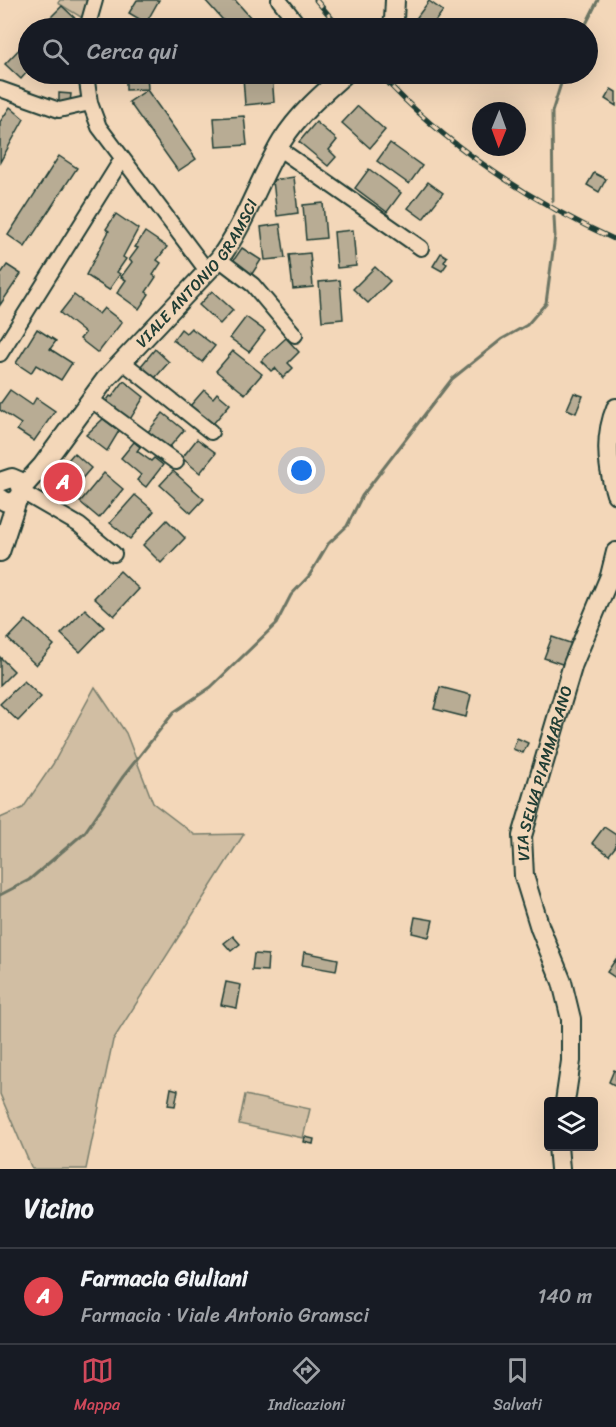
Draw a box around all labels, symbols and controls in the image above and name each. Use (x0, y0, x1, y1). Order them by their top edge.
search box (18, 18, 598, 84)
text: Cerca qui (87, 32, 177, 71)
icon: search (39, 35, 72, 68)
north arrow (472, 102, 526, 156)
street label: VIALE ANTONIO GRAMSCI (128, 194, 266, 355)
your location (287, 456, 316, 485)
pin: A (44, 460, 82, 504)
street label: VIA SELVA PIAMMARANO (508, 682, 581, 862)
map controls (544, 1097, 598, 1151)
button: layers (544, 1097, 598, 1151)
text: Vicino (24, 1185, 94, 1231)
text: Farmacia Giuliani (81, 1259, 248, 1298)
text: A (37, 1279, 50, 1314)
text: 140 m (538, 1279, 592, 1314)
text: Farmacia · Viale Antonio Gramsci (81, 1298, 369, 1333)
tab: Mappa (74, 1354, 120, 1419)
tab: Indicazioni (268, 1354, 345, 1419)
tab: Salvati (493, 1354, 542, 1419)

